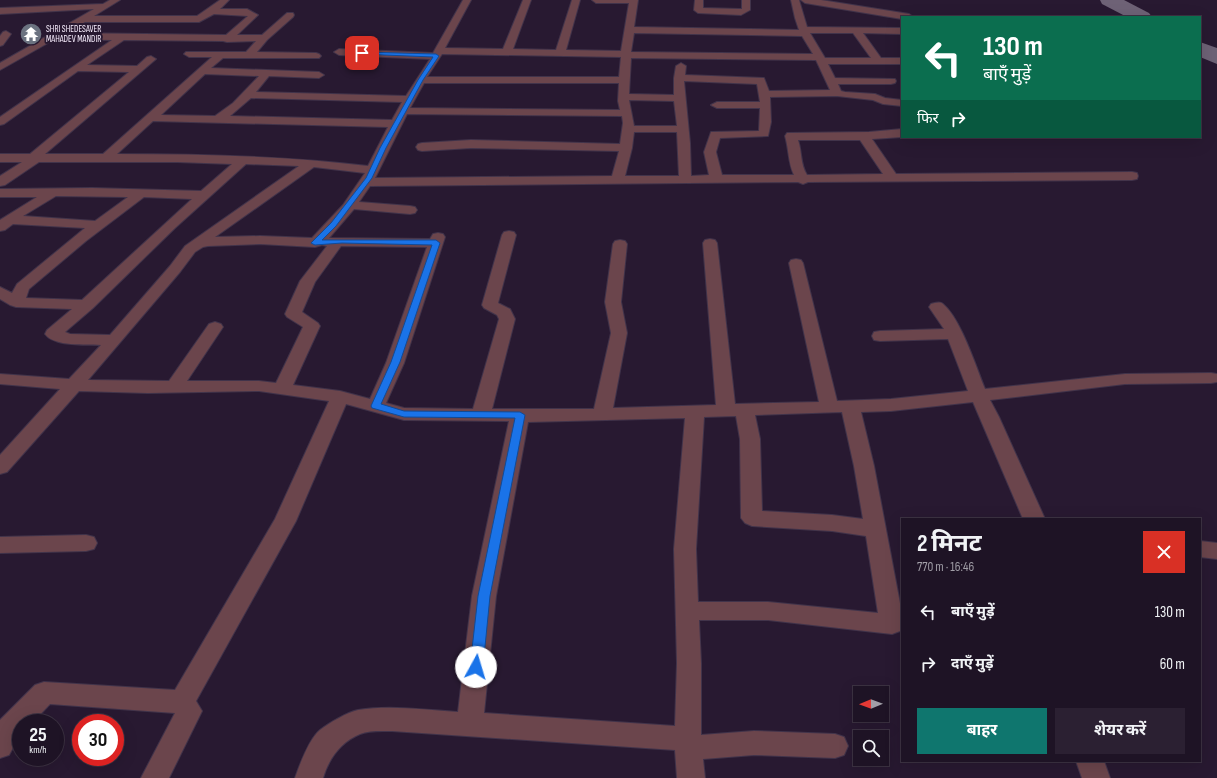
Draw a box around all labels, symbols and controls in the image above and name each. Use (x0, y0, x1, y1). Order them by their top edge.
temple icon: SHRI SHEDESAVER MAHADEV MANDIR (18, 21, 44, 47)
place label: SHRI SHEDESAVER MAHADEV MANDIR (46, 24, 101, 45)
text: 130 m (983, 30, 1043, 63)
icon: left (917, 32, 969, 84)
pin (345, 36, 379, 70)
icon: arrive (351, 42, 373, 64)
text: बाएँ मुड़ें (983, 64, 1031, 85)
icon: right (947, 108, 969, 130)
text: फिर (917, 109, 939, 128)
text: 2 मिनट (917, 529, 982, 558)
button: close (1143, 531, 1185, 573)
text: 770 m · 16:46 (917, 559, 974, 575)
icon: left (917, 601, 939, 623)
text: बाएँ मुड़ें (951, 602, 994, 621)
text: 130 m (1155, 603, 1185, 622)
position arrow (455, 646, 497, 688)
icon: right (917, 653, 939, 675)
text: दाएँ मुड़ें (951, 654, 994, 673)
text: 60 m (1160, 655, 1185, 674)
north arrow (853, 686, 889, 722)
map controls (853, 686, 889, 766)
button: बाहर (917, 708, 1047, 754)
button: शेयर करें (1055, 708, 1185, 754)
speed limit sign: 30 (72, 714, 124, 766)
text: 25 (29, 723, 47, 747)
button: search (853, 730, 889, 766)
text: km/h (29, 744, 47, 756)

